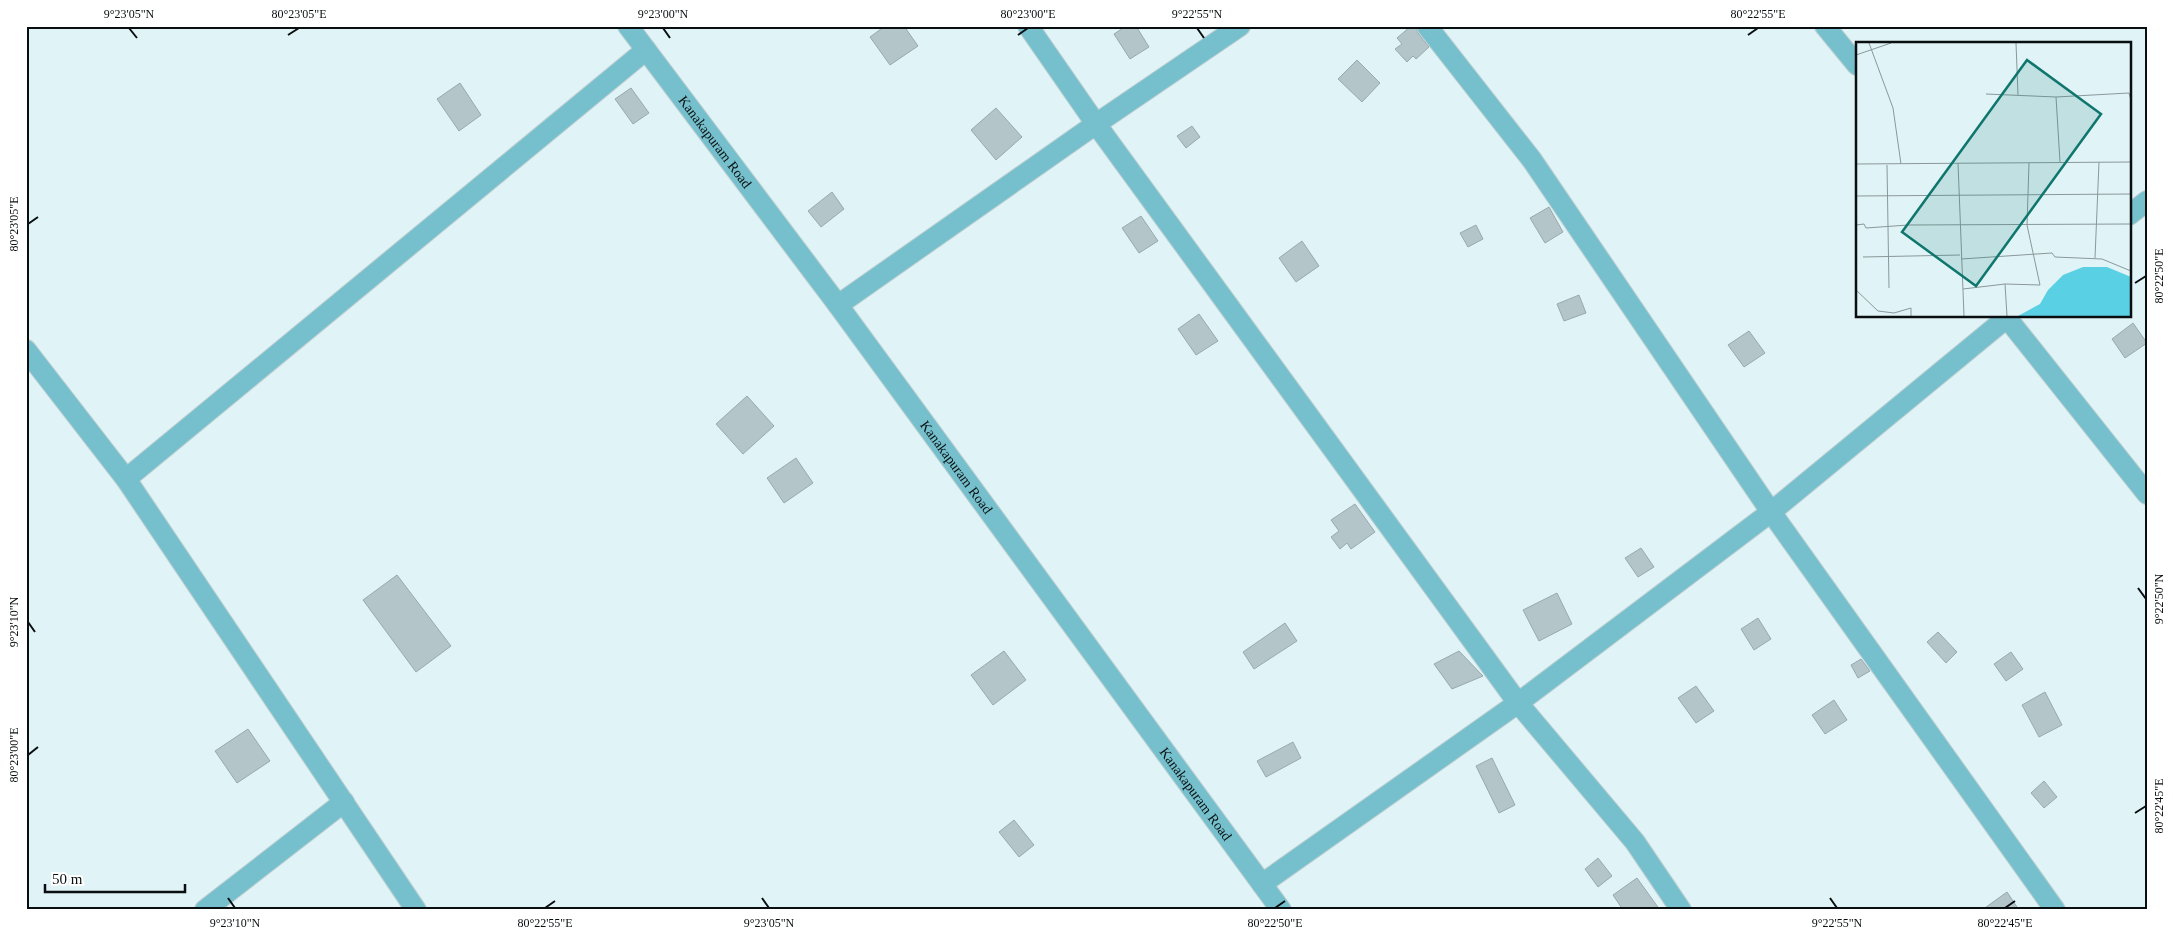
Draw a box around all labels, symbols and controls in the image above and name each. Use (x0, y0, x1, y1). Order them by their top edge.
text: 9°23'05"N (104, 7, 155, 21)
text: 80°23'05"E (271, 7, 327, 21)
text: 9°23'00"N (638, 7, 689, 21)
text: 80°23'00"E (1000, 7, 1056, 21)
text: 9°22'55"N (1172, 7, 1223, 21)
text: 80°22'55"E (1730, 7, 1786, 21)
inset map (1856, 42, 2130, 318)
street label: Kanakapuram Road (675, 93, 754, 191)
text: 80°23'05"E (7, 196, 21, 252)
text: 80°22'50"E (2152, 248, 2166, 304)
street label: Kanakapuram Road (917, 418, 995, 517)
text: 9°22'50"N (2152, 573, 2166, 624)
text: 9°23'10"N (7, 596, 21, 647)
text: 80°23'00"E (7, 727, 21, 783)
street label: Kanakapuram Road (1156, 745, 1235, 844)
text: 80°22'45"E (2152, 778, 2166, 834)
scale bar (45, 861, 185, 893)
text: 50 m (52, 871, 83, 887)
text: 9°23'10"N (210, 916, 261, 930)
text: 80°22'55"E (517, 916, 573, 930)
text: 9°23'05"N (744, 916, 795, 930)
text: 80°22'50"E (1247, 916, 1303, 930)
text: 9°22'55"N (1812, 916, 1863, 930)
text: 80°22'45"E (1977, 916, 2033, 930)

